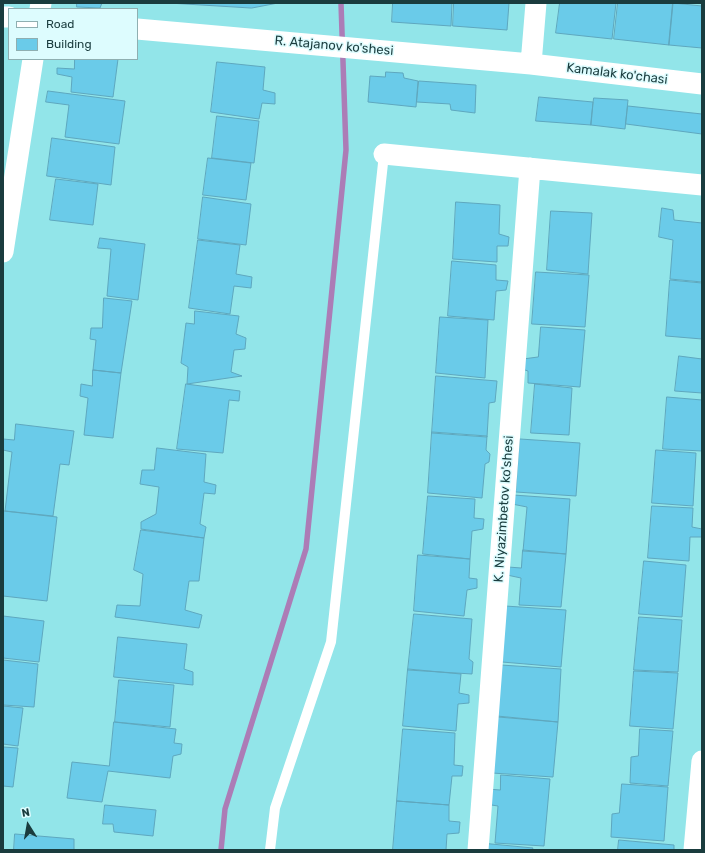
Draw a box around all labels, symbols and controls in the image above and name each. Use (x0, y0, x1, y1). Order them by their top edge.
legend (8, 8, 138, 60)
text: Road (46, 17, 74, 31)
street label: R. Atajanov ko'shesi (274, 33, 394, 59)
text: Building (46, 37, 92, 51)
street label: Kamalak ko'chasi (566, 60, 668, 88)
street label: K. Niyazimbetov ko'shesi (491, 435, 517, 583)
north arrow (8, 805, 48, 845)
text: N (20, 806, 31, 820)

